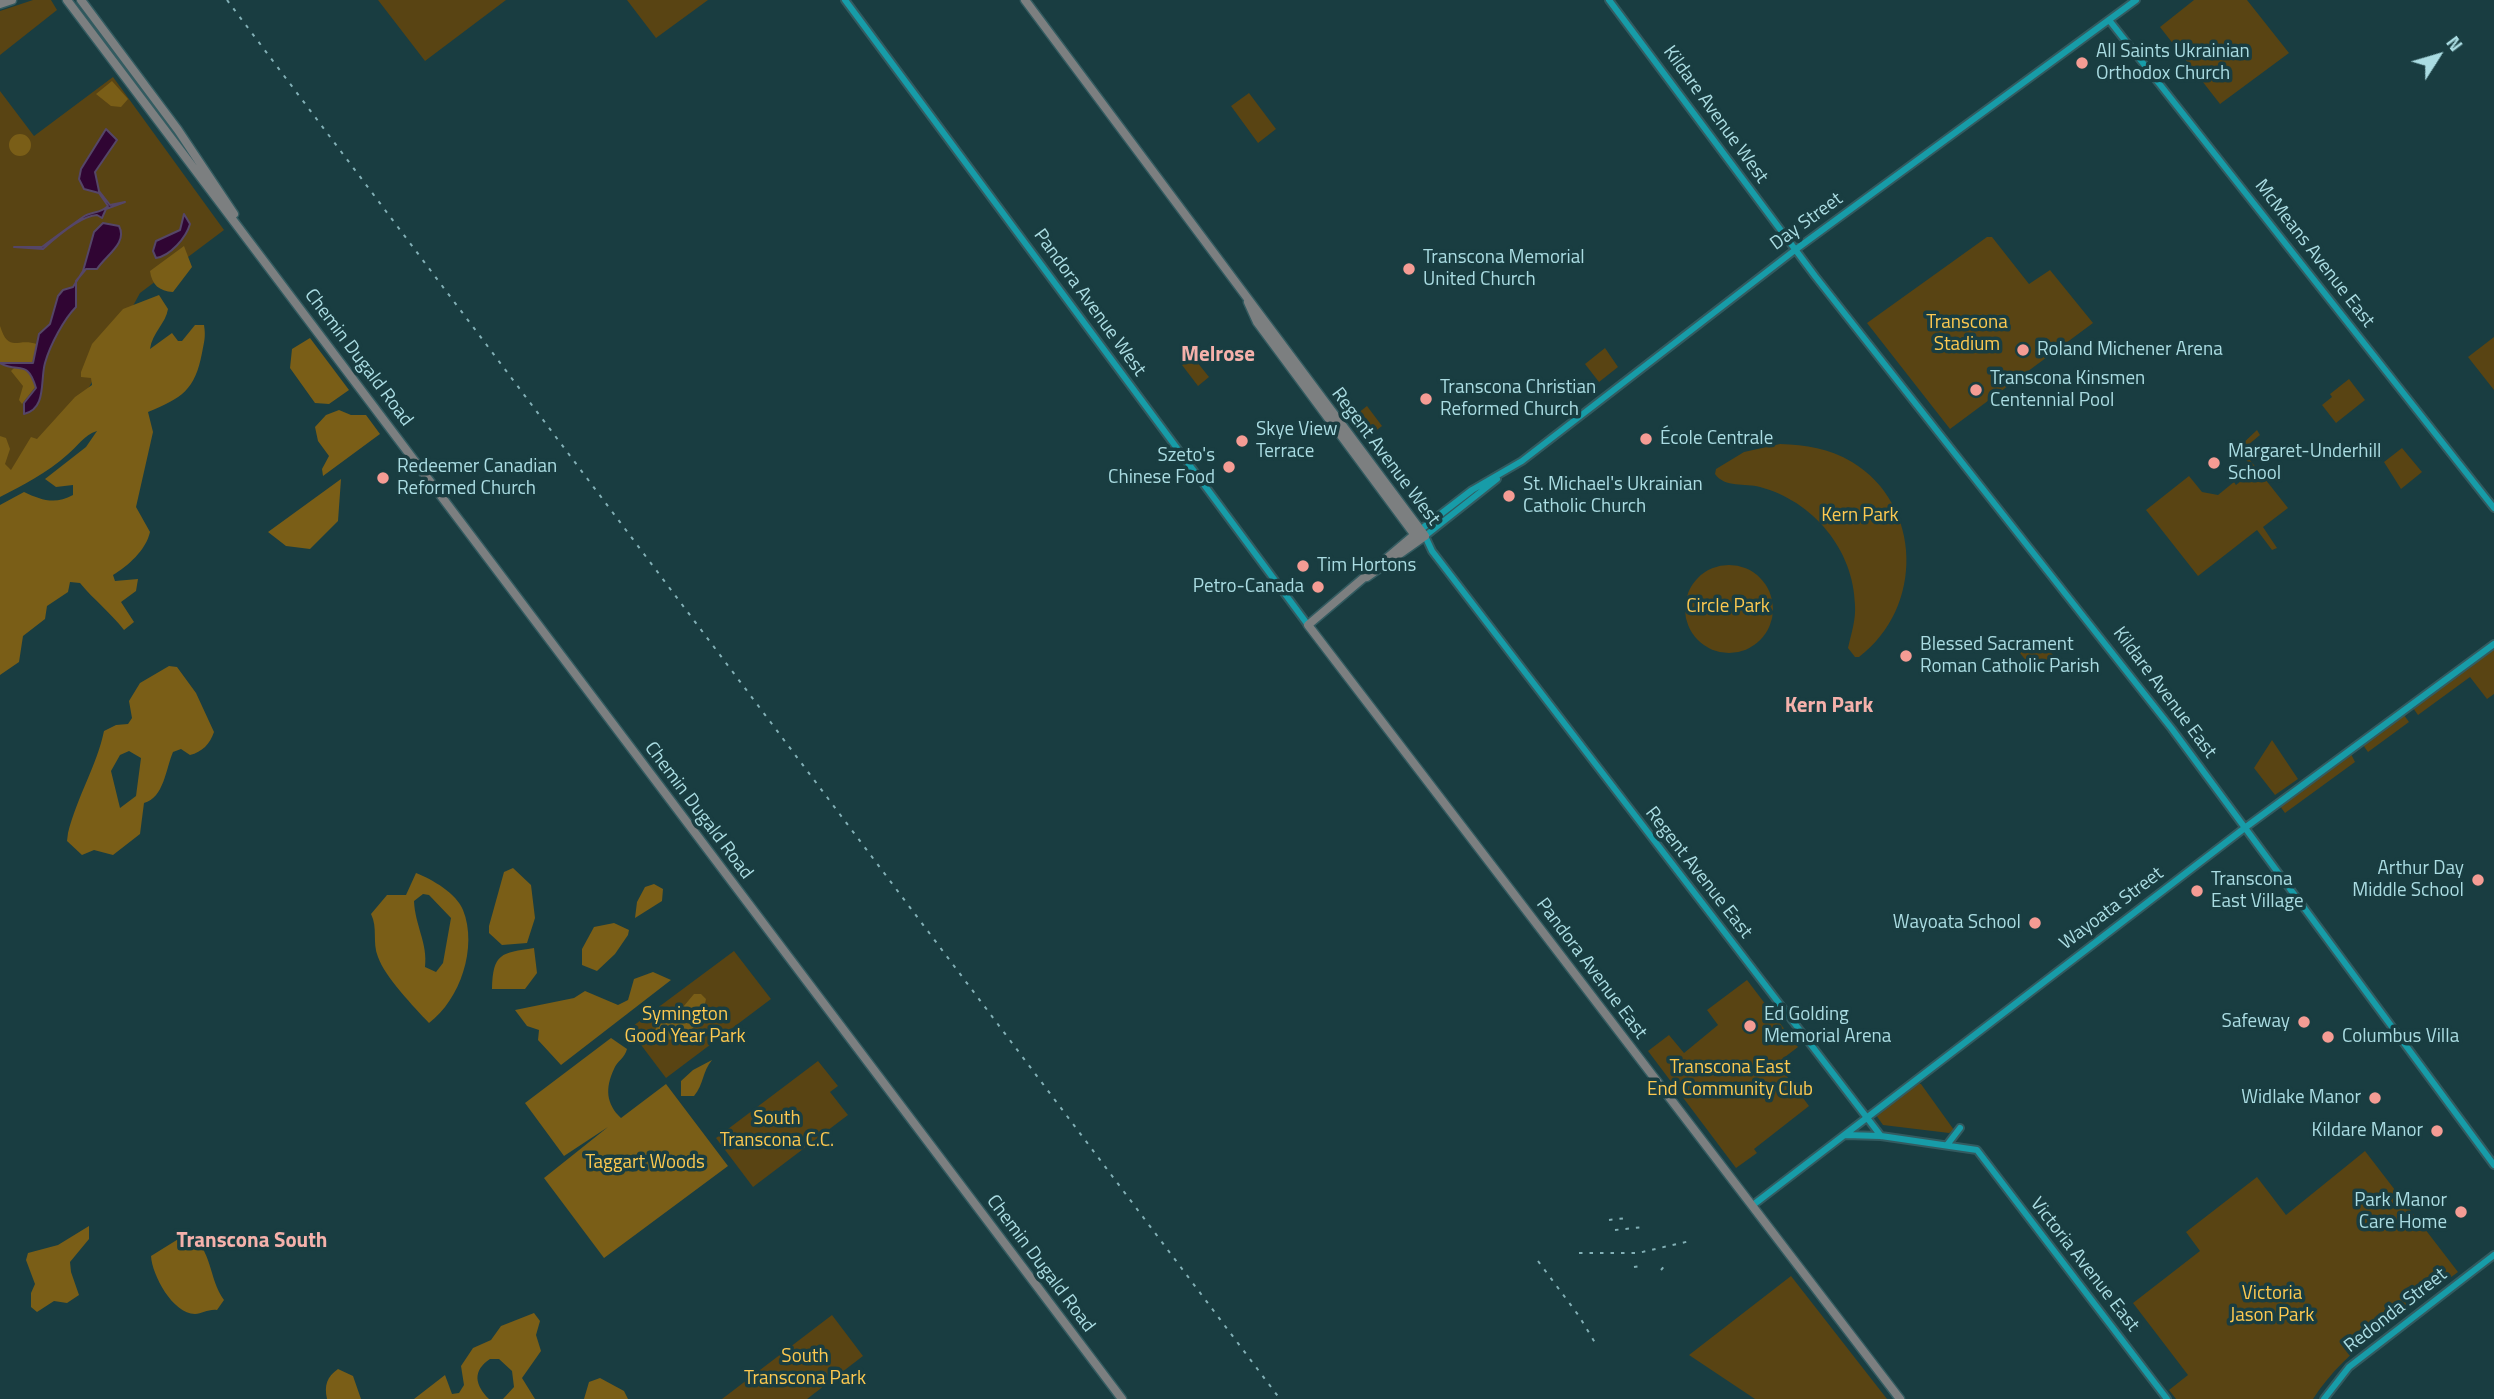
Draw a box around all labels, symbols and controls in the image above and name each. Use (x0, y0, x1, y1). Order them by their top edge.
north arrow (2403, 21, 2473, 91)
text: N (2440, 29, 2471, 57)
place label: All Saints Ukrainian Orthodox Church (2096, 41, 2250, 85)
street label: Kildare Avenue West (1658, 42, 1772, 188)
marker: All Saints Ukrainian Orthodox Church (2074, 55, 2090, 71)
street label: McMeans Avenue East (2249, 175, 2379, 333)
street label: Day Street (1766, 188, 1848, 256)
street label: Pandora Avenue West (1028, 225, 1150, 381)
place label: Transcona Memorial United Church (1423, 247, 1585, 291)
marker: Transcona Memorial United Church (1401, 261, 1417, 277)
street label: Chemin Dugald Road (299, 285, 417, 431)
park label: Transcona Stadium (1926, 312, 2008, 356)
place label: Roland Michener Arena (2037, 339, 2223, 361)
marker: Roland Michener Arena (2015, 342, 2031, 358)
district label: Melrose (1181, 343, 1255, 369)
place label: Transcona Kinsmen Centennial Pool (1990, 368, 2145, 412)
place label: Transcona Christian Reformed Church (1440, 377, 1596, 421)
marker: Transcona Kinsmen Centennial Pool (1968, 382, 1984, 398)
street label: Regent Avenue West (1326, 384, 1444, 530)
marker: Transcona Christian Reformed Church (1418, 391, 1434, 407)
place label: Skye View Terrace (1256, 419, 1337, 463)
place label: École Centrale (1660, 428, 1773, 450)
marker: École Centrale (1638, 431, 1654, 447)
marker: Skye View Terrace (1234, 433, 1250, 449)
place label: Margaret-Underhill School (2228, 441, 2381, 485)
place label: Szeto's Chinese Food (1108, 445, 1215, 489)
marker: Margaret-Underhill School (2206, 455, 2222, 471)
place label: Redeemer Canadian Reformed Church (397, 456, 557, 500)
marker: Szeto's Chinese Food (1221, 459, 1237, 475)
marker: Redeemer Canadian Reformed Church (375, 470, 391, 486)
place label: St. Michael's Ukrainian Catholic Church (1523, 474, 1703, 518)
marker: St. Michael's Ukrainian Catholic Church (1501, 488, 1517, 504)
park label: Kern Park (1821, 505, 1899, 527)
place label: Tim Hortons (1317, 555, 1416, 577)
marker: Tim Hortons (1295, 558, 1311, 574)
place label: Petro-Canada (1193, 576, 1304, 598)
marker: Petro-Canada (1310, 579, 1326, 595)
park label: Circle Park (1686, 596, 1770, 618)
street label: Kildare Avenue East (2107, 623, 2221, 763)
place label: Blessed Sacrament Roman Catholic Parish (1920, 634, 2100, 678)
marker: Blessed Sacrament Roman Catholic Parish (1898, 648, 1914, 664)
district label: Kern Park (1785, 694, 1873, 720)
street label: Chemin Dugald Road (639, 738, 757, 884)
street label: Regent Avenue East (1640, 803, 1756, 943)
place label: Arthur Day Middle School (2352, 858, 2464, 902)
street label: Wayoata Street (2056, 863, 2168, 955)
place label: Transcona East Village (2211, 869, 2304, 913)
marker: Arthur Day Middle School (2470, 872, 2486, 888)
marker: Transcona East Village (2189, 883, 2205, 899)
street label: Pandora Avenue East (1531, 894, 1651, 1044)
place label: Wayoata School (1893, 912, 2021, 934)
marker: Wayoata School (2027, 915, 2043, 931)
park label: Symington Good Year Park (624, 1004, 746, 1048)
place label: Ed Golding Memorial Arena (1764, 1004, 1891, 1048)
place label: Safeway (2222, 1011, 2290, 1033)
marker: Safeway (2296, 1014, 2312, 1030)
marker: Ed Golding Memorial Arena (1742, 1018, 1758, 1034)
place label: Columbus Villa (2342, 1026, 2459, 1048)
marker: Columbus Villa (2320, 1029, 2336, 1045)
park label: Transcona East End Community Club (1647, 1057, 1813, 1101)
place label: Widlake Manor (2241, 1087, 2361, 1109)
marker: Widlake Manor (2367, 1090, 2383, 1106)
park label: South Transcona C.C. (720, 1108, 834, 1152)
place label: Kildare Manor (2312, 1120, 2423, 1142)
marker: Kildare Manor (2429, 1123, 2445, 1139)
park label: Taggart Woods (585, 1152, 705, 1174)
place label: Park Manor Care Home (2354, 1190, 2447, 1234)
street label: Chemin Dugald Road (981, 1191, 1099, 1337)
street label: Victoria Avenue East (2025, 1193, 2143, 1337)
marker: Park Manor Care Home (2453, 1204, 2469, 1220)
district label: Transcona South (177, 1229, 327, 1255)
street label: Redonda Street (2340, 1264, 2452, 1358)
park label: Victoria Jason Park (2230, 1283, 2314, 1327)
park label: South Transcona Park (744, 1346, 866, 1390)

